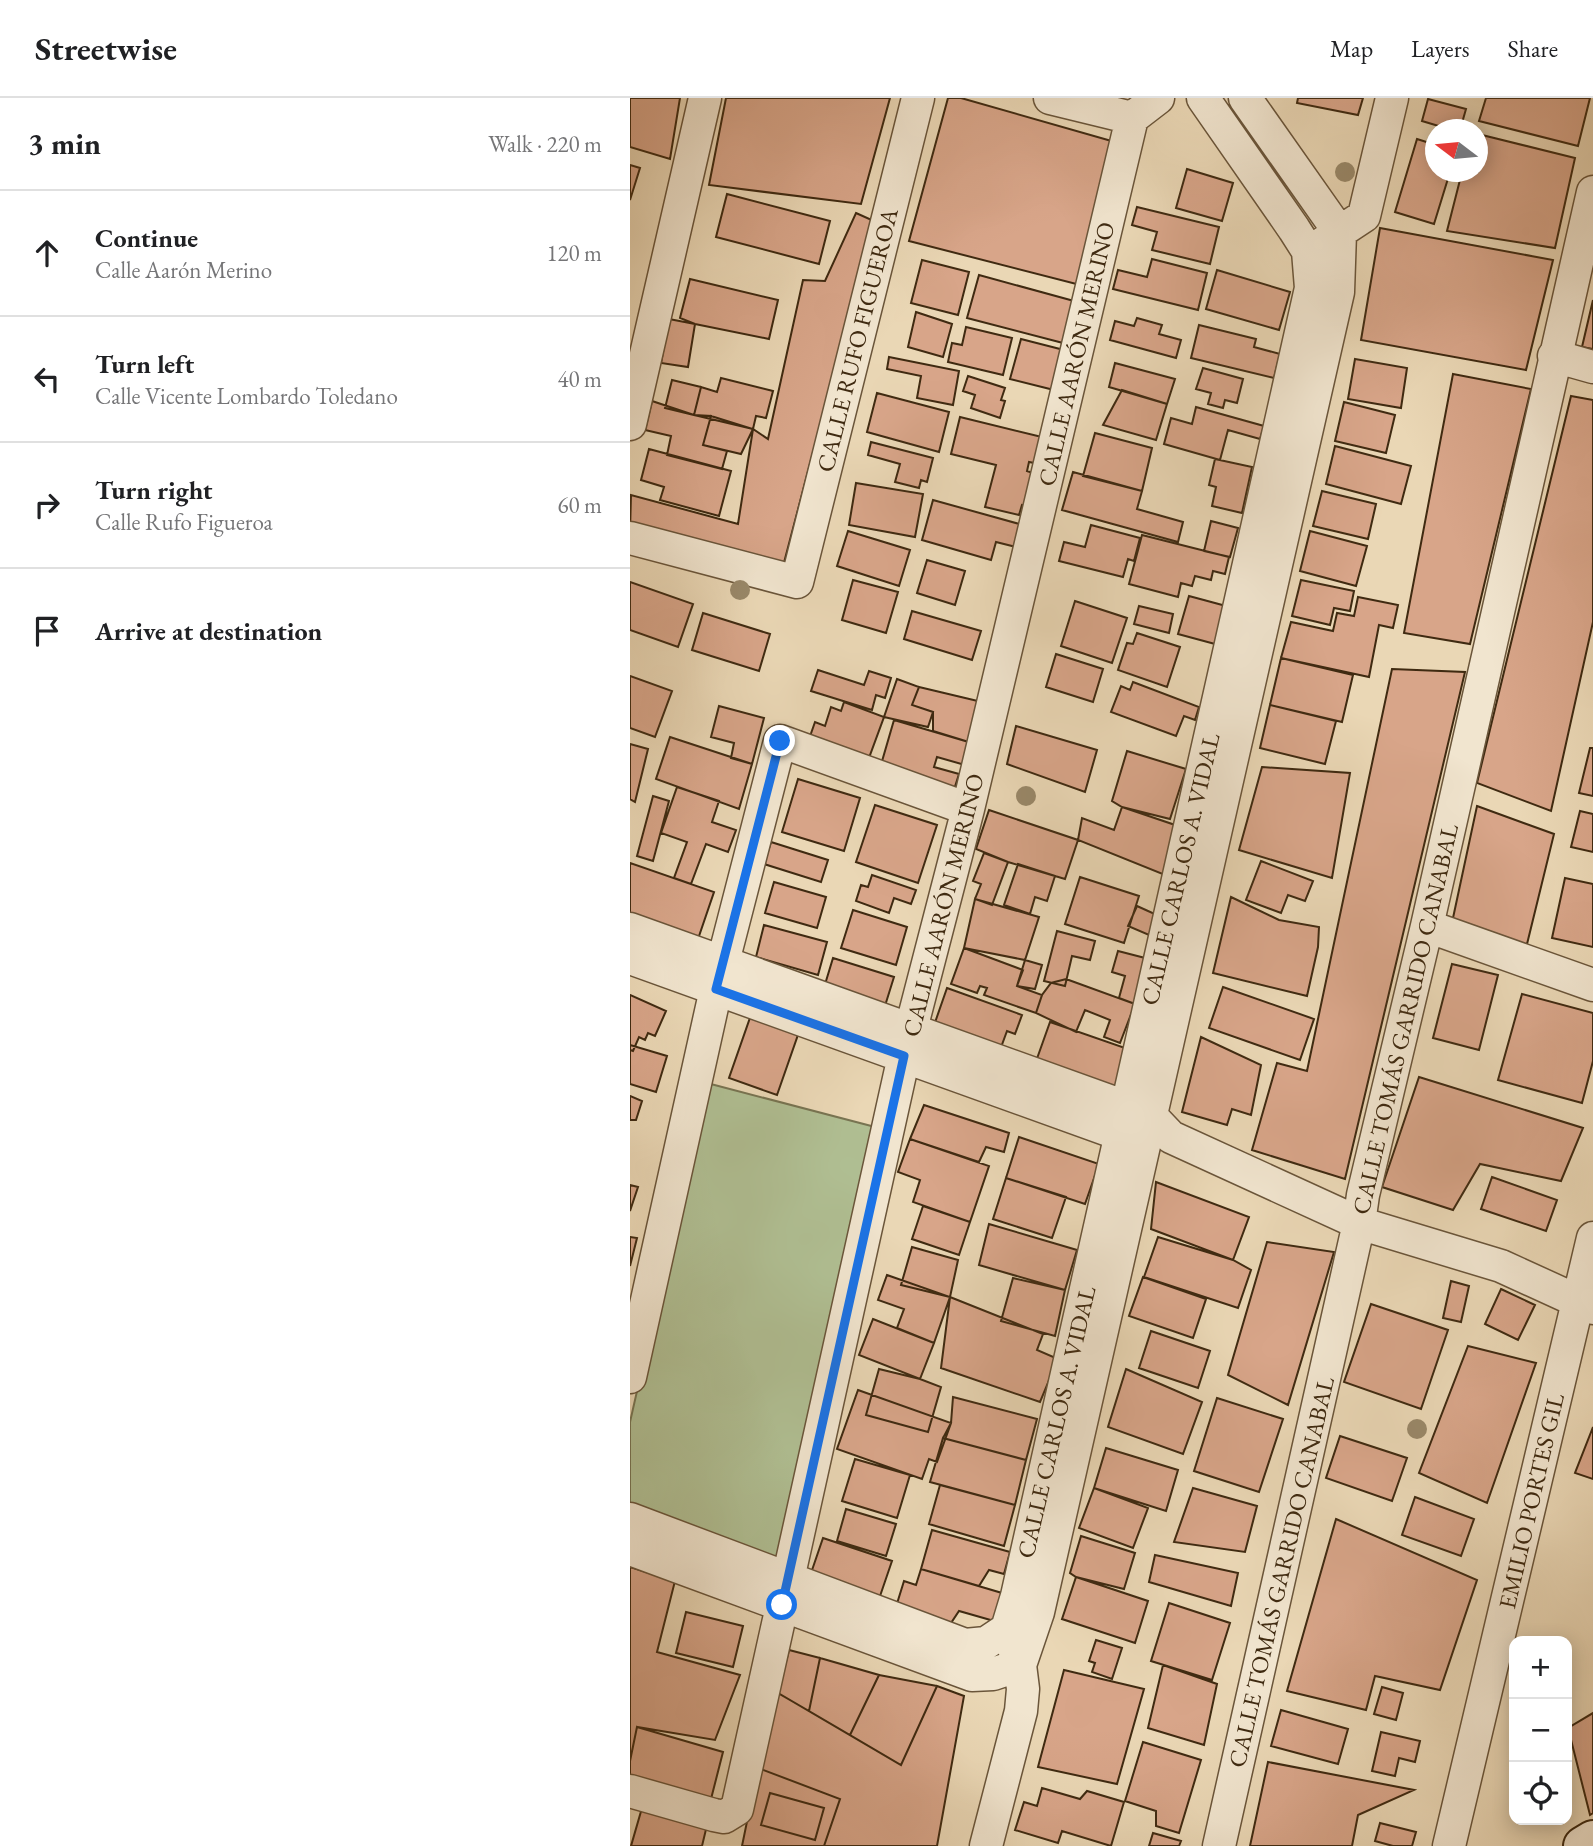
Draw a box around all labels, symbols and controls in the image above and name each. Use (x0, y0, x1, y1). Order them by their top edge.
text: Streetwise (35, 27, 177, 70)
text: Map (1330, 33, 1373, 64)
text: Layers (1411, 33, 1470, 64)
text: Share (1508, 33, 1558, 64)
north arrow (1425, 119, 1488, 182)
text: 3 min (28, 124, 101, 163)
text: Walk · 220 m (488, 129, 602, 159)
street label: CALLE RUFO FIGUEROA (809, 205, 905, 475)
street label: CALLE AARÓN MERINO (1031, 219, 1121, 489)
text: Continue (95, 221, 198, 255)
icon: ahead (28, 234, 66, 272)
text: 120 m (546, 238, 602, 268)
text: Calle Aarón Merino (95, 255, 272, 285)
text: Turn left (95, 347, 194, 381)
icon: left (28, 360, 66, 398)
text: 40 m (557, 364, 602, 394)
text: Calle Vicente Lombardo Toledano (95, 381, 398, 411)
text: Turn right (95, 473, 213, 507)
icon: right (28, 486, 66, 524)
text: 60 m (557, 490, 602, 520)
text: Calle Rufo Figueroa (95, 507, 273, 537)
icon: arrive (28, 612, 66, 650)
text: Arrive at destination (95, 614, 322, 648)
route end (764, 725, 795, 756)
street label: CALLE CARLOS A. VIDAL (1134, 730, 1226, 1008)
street label: CALLE AARÓN MERINO (895, 770, 991, 1040)
street label: CALLE TOMÁS GARRIDO CANABAL (1345, 821, 1465, 1217)
street label: CALLE CARLOS A. VIDAL (1010, 1283, 1102, 1561)
street label: CALLE TOMÁS GARRIDO CANABAL (1221, 1374, 1341, 1770)
street label: EMILIO PORTES GIL (1491, 1390, 1571, 1612)
route start (766, 1589, 797, 1620)
map controls (1509, 1636, 1572, 1825)
button: + (1509, 1636, 1572, 1699)
button: − (1509, 1699, 1572, 1762)
button: locate (1509, 1762, 1572, 1825)

